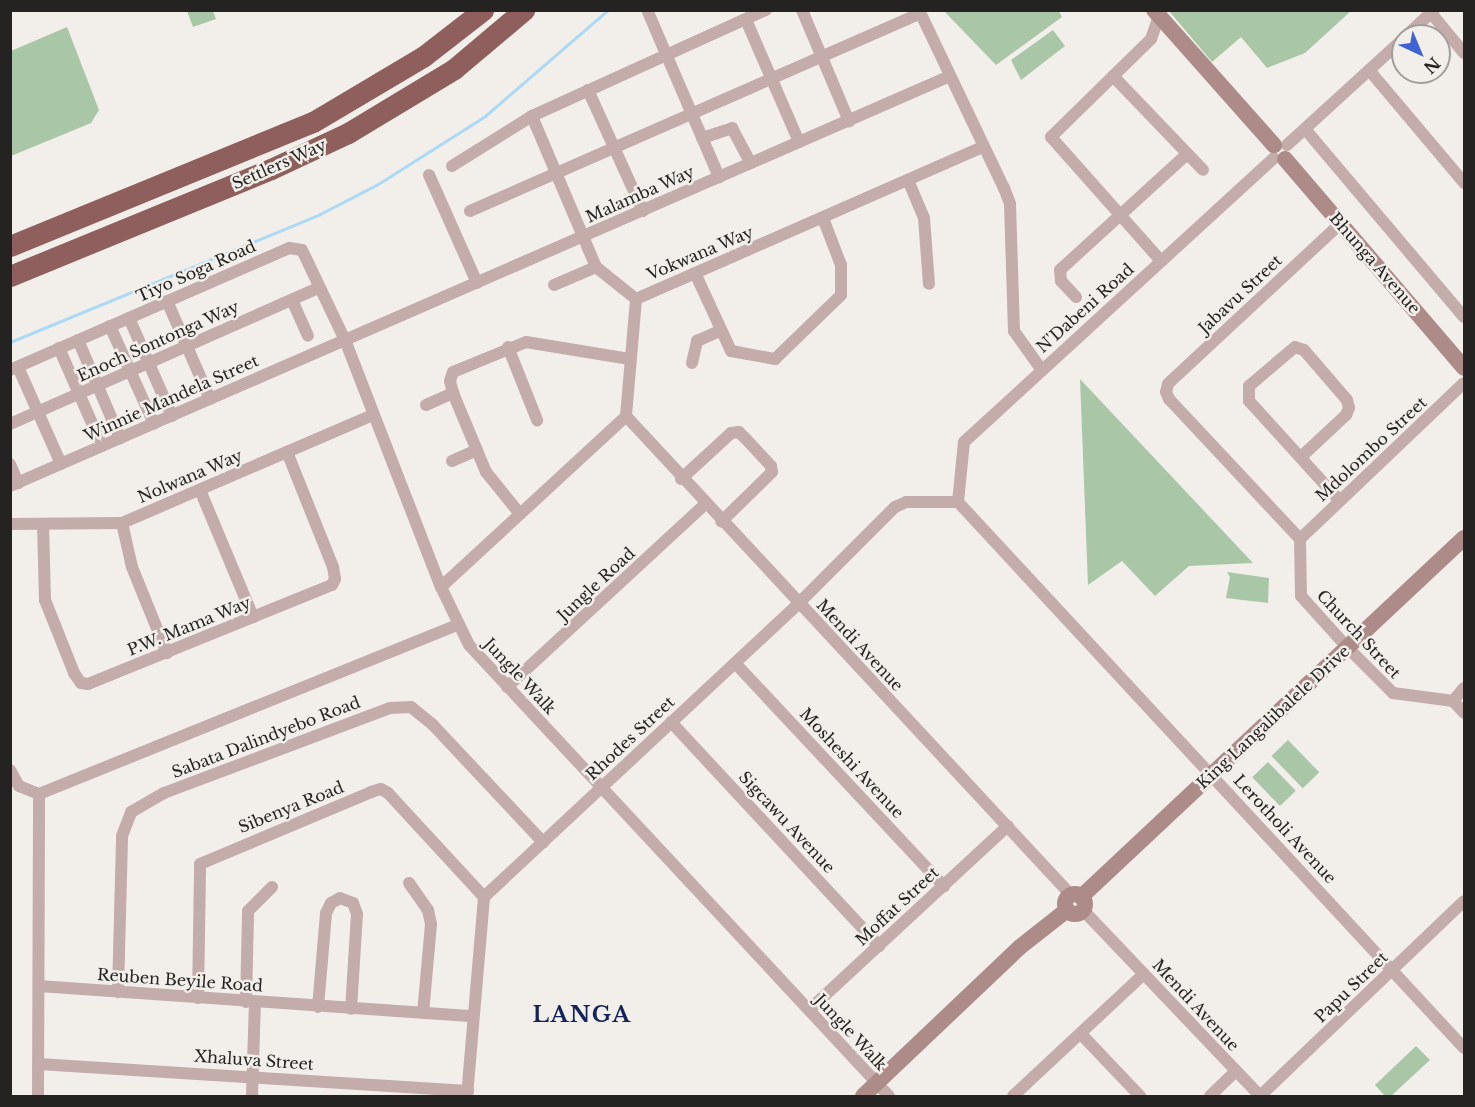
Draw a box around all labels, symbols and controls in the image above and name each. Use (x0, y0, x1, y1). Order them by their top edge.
north arrow (1391, 24, 1451, 84)
text: N (1420, 53, 1444, 78)
street label: Settlers Way (229, 135, 329, 193)
street label: Malamba Way (582, 161, 698, 227)
street label: Bhunga Avenue (1325, 208, 1425, 318)
street label: Vokwana Way (644, 222, 756, 284)
street label: Tiyo Soga Road (133, 236, 259, 306)
street label: Jabavu Street (1194, 251, 1286, 337)
street label: N'Dabeni Road (1032, 259, 1138, 357)
street label: Enoch Sontonga Way (74, 296, 242, 386)
street label: Winnie Mandela Street (81, 351, 261, 445)
street label: Mdolombo Street (1312, 393, 1430, 505)
street label: Nolwana Way (134, 445, 246, 507)
street label: Jungle Road (553, 543, 639, 625)
street label: Church Street (1313, 586, 1405, 682)
street label: P.W. Mama Way (124, 592, 254, 660)
street label: Mendi Avenue (812, 595, 908, 695)
street label: Jungle Walk (480, 634, 560, 718)
street label: King Langalibalele Drive (1193, 641, 1353, 793)
street label: Sabata Dalindyebo Road (169, 692, 363, 782)
street label: Rhodes Street (582, 692, 678, 784)
street label: Mosheshi Avenue (796, 704, 908, 822)
street label: Sigcawu Avenue (735, 767, 839, 877)
street label: Lerotholi Avenue (1229, 770, 1341, 888)
street label: Sibenya Road (235, 777, 347, 837)
street label: Moffat Street (851, 863, 943, 949)
street label: Papu Street (1311, 947, 1391, 1027)
street label: Mendi Avenue (1148, 955, 1244, 1055)
street label: Reuben Beyile Road (96, 965, 264, 995)
street label: Jungle Walk (811, 990, 891, 1074)
district label: LANGA (532, 1002, 632, 1028)
street label: Xhaluva Street (193, 1046, 315, 1074)

